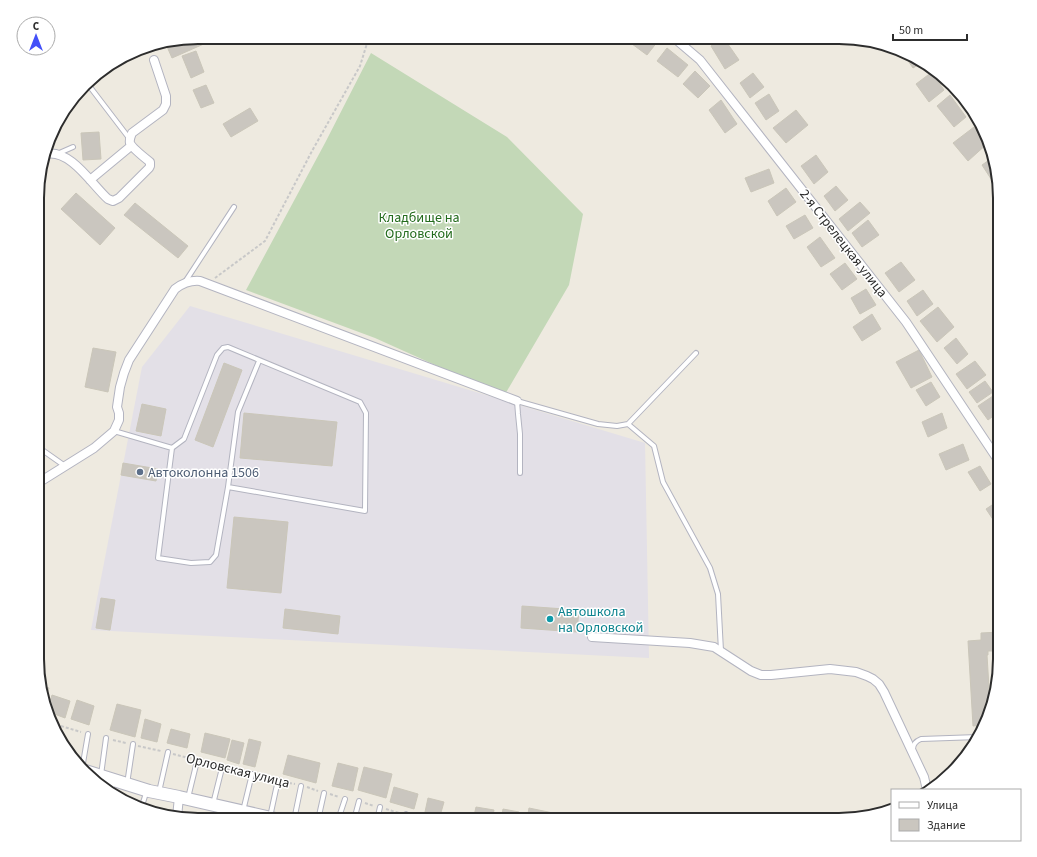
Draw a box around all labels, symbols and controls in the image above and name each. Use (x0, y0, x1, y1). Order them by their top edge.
north arrow (16, 16, 56, 56)
scale bar (893, 16, 967, 42)
text: С (33, 19, 40, 34)
text: 50 m (899, 22, 923, 39)
street label: 2-я Стрелецкая улица (794, 185, 892, 302)
park label: Кладбище на Орловской (378, 208, 460, 244)
place label: Автоколонна 1506 (148, 463, 259, 483)
marker: Автоколонна 1506 (135, 467, 145, 477)
place label: Автошкола на Орловской (558, 602, 644, 638)
marker: Автошкола на Орловской (545, 614, 555, 624)
street label: Орловская улица (184, 748, 292, 794)
legend (891, 789, 1021, 841)
text: Улица (927, 797, 958, 814)
text: Здание (927, 817, 966, 834)

